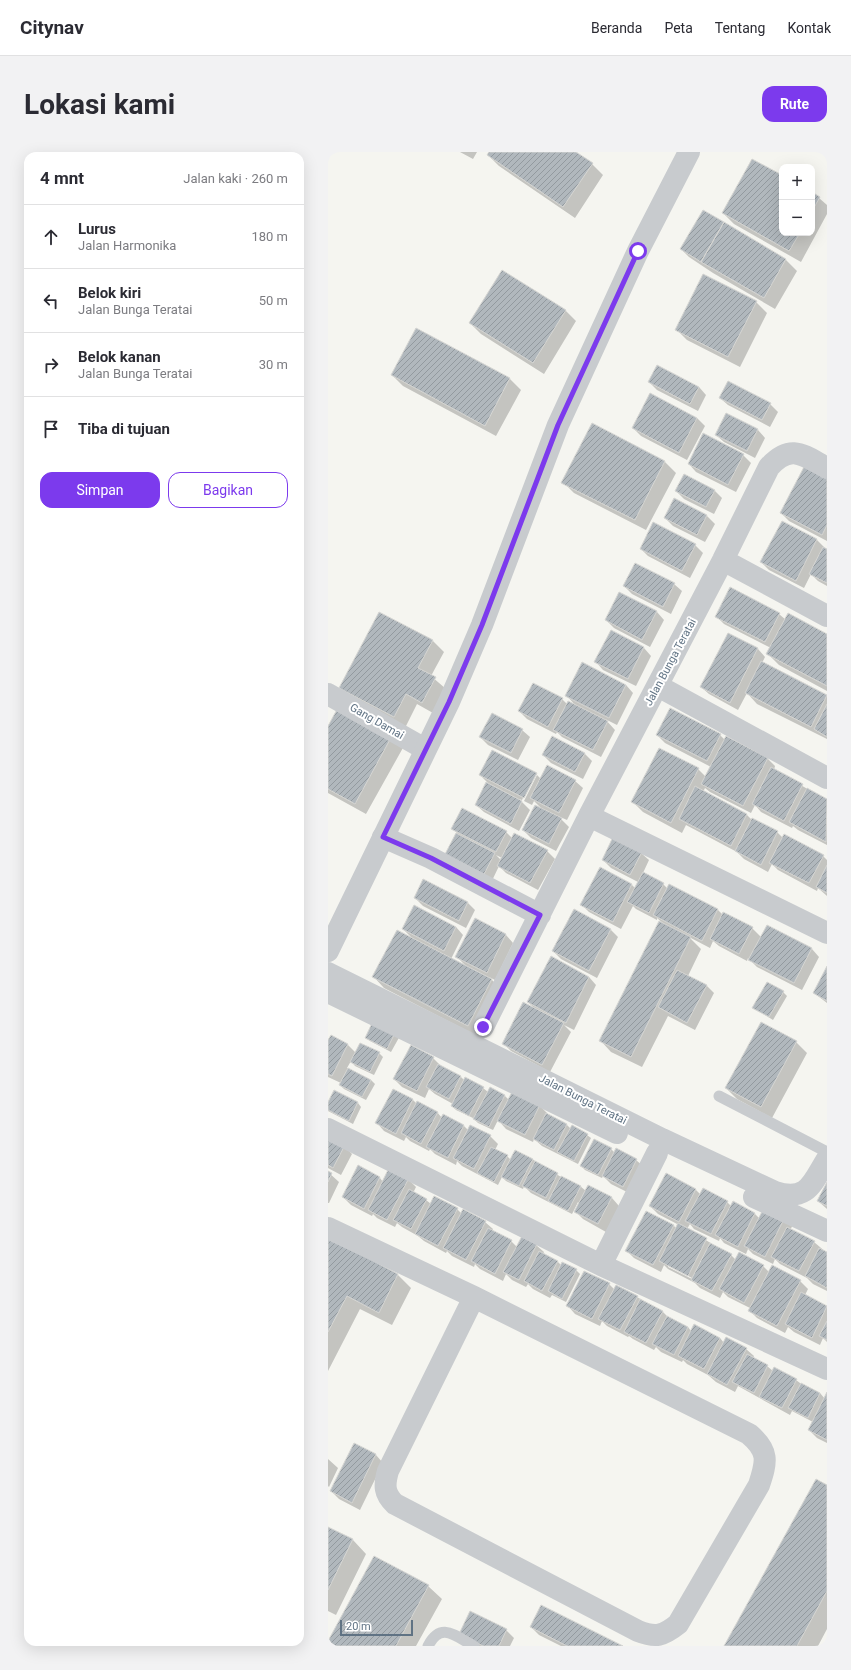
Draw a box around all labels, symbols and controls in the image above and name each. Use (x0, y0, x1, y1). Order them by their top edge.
text: Citynav (20, 16, 84, 39)
text: Beranda (591, 20, 642, 36)
text: Peta (664, 20, 693, 36)
text: Tentang (715, 20, 765, 36)
text: Kontak (787, 20, 831, 36)
button: Rute (762, 86, 827, 122)
text: Lokasi kami (24, 88, 175, 121)
map controls (779, 164, 815, 236)
button: + (779, 164, 815, 200)
text: 4 mnt (40, 168, 84, 188)
text: Jalan kaki · 260 m (183, 171, 288, 186)
button: − (779, 200, 815, 236)
text: Lurus (78, 220, 116, 238)
icon: ahead (40, 226, 62, 248)
text: 180 m (251, 229, 288, 244)
text: Jalan Harmonika (78, 238, 176, 253)
route start (629, 242, 647, 260)
text: Belok kiri (78, 284, 141, 302)
icon: left (40, 290, 62, 312)
text: 50 m (259, 293, 288, 308)
text: Jalan Bunga Teratai (78, 302, 192, 317)
text: Belok kanan (78, 348, 161, 366)
icon: right (40, 354, 62, 376)
text: 30 m (259, 357, 288, 372)
text: Jalan Bunga Teratai (78, 366, 192, 381)
icon: arrive (40, 418, 62, 440)
text: Tiba di tujuan (78, 420, 170, 438)
button: Simpan (40, 472, 160, 508)
button: Bagikan (168, 472, 288, 508)
street label: Jalan Bunga Teratai (642, 616, 699, 708)
street label: Gang Damai (348, 701, 406, 742)
route end (474, 1018, 492, 1036)
street label: Jalan Bunga Teratai (537, 1072, 629, 1127)
scale bar (340, 1618, 413, 1637)
text: 20 m (346, 1620, 371, 1633)

